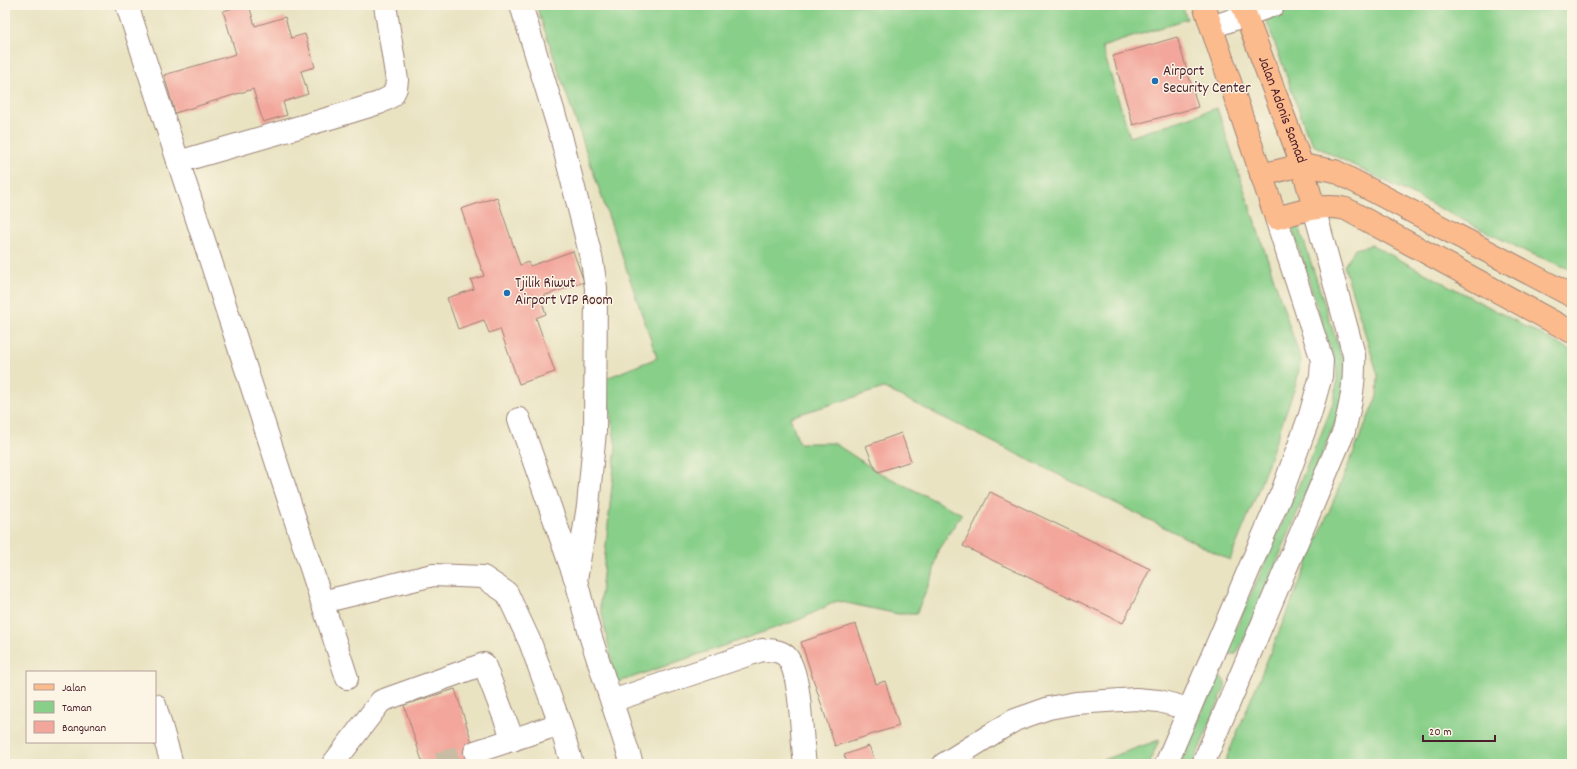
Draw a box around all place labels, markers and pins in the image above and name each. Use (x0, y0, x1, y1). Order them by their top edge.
place label: Airport Security Center (1163, 61, 1251, 100)
marker: Airport Security Center (1150, 76, 1160, 86)
place label: Tjilik Riwut Airport VIP Room (515, 273, 613, 312)
marker: Tjilik Riwut Airport VIP Room (502, 288, 512, 298)

